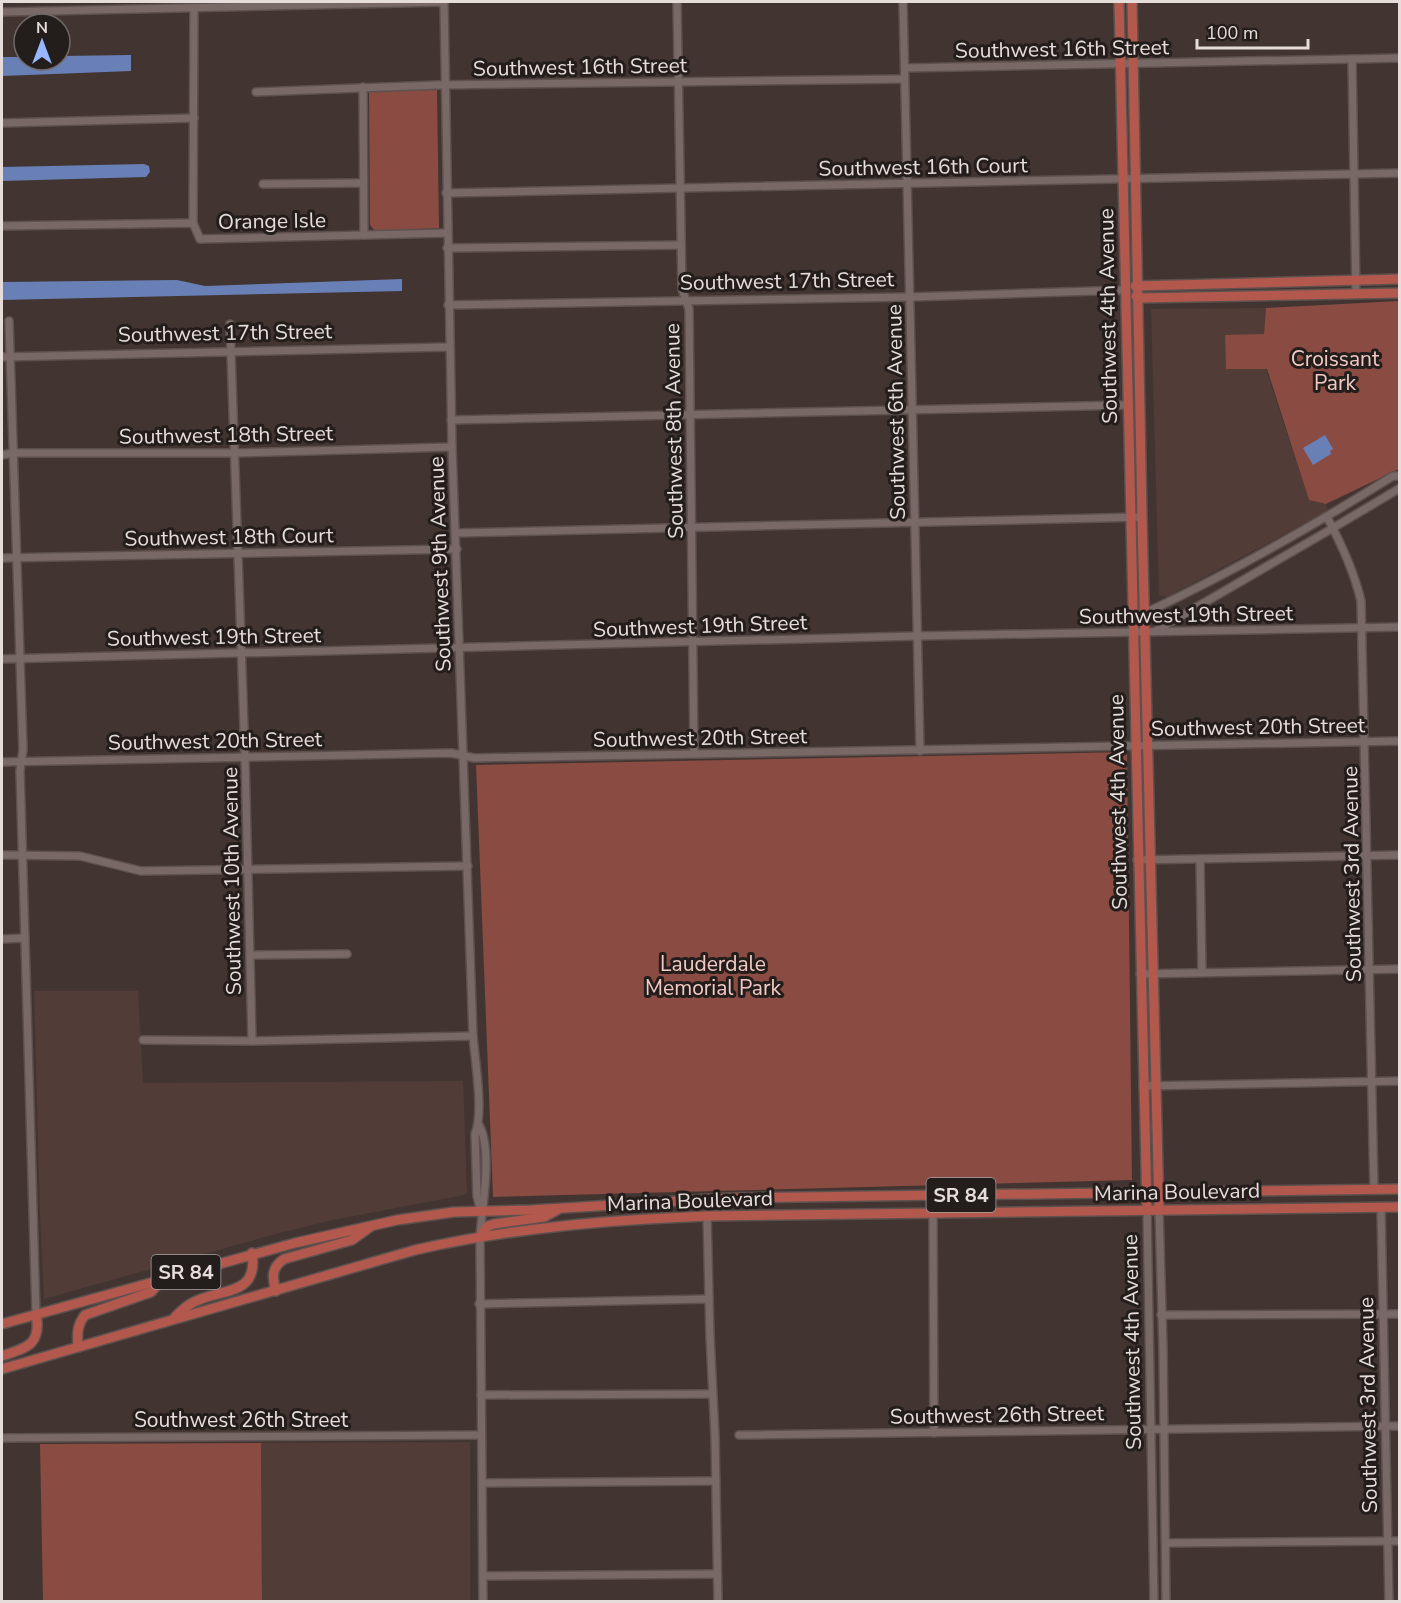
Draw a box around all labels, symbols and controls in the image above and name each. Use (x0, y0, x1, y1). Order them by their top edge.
north arrow (12, 12, 72, 72)
scale bar (1197, 12, 1308, 50)
text: N (36, 17, 48, 39)
text: 100 m (1206, 21, 1258, 45)
street label: Southwest 16th Street (955, 33, 1170, 65)
street label: Southwest 16th Street (473, 51, 688, 83)
street label: Southwest 16th Court (818, 151, 1028, 183)
street label: Orange Isle (218, 206, 326, 236)
street label: Southwest 4th Avenue (1092, 208, 1124, 424)
street label: Southwest 17th Street (680, 265, 895, 297)
street label: Southwest 6th Avenue (880, 304, 912, 520)
street label: Southwest 17th Street (118, 317, 333, 349)
street label: Southwest 8th Avenue (658, 323, 690, 539)
park label: Croissant Park (1291, 345, 1380, 397)
street label: Southwest 18th Street (119, 419, 334, 451)
street label: Southwest 9th Avenue (422, 456, 458, 672)
street label: Southwest 18th Court (124, 521, 334, 553)
street label: Southwest 19th Street (1079, 599, 1294, 631)
street label: Southwest 19th Street (593, 608, 808, 644)
street label: Southwest 19th Street (107, 621, 322, 653)
street label: Southwest 4th Avenue (1102, 694, 1134, 910)
street label: Southwest 20th Street (1151, 711, 1366, 743)
street label: Southwest 20th Street (593, 722, 808, 754)
street label: Southwest 20th Street (108, 725, 323, 757)
street label: Southwest 3rd Avenue (1336, 766, 1368, 982)
street label: Southwest 10th Avenue (216, 767, 248, 995)
park label: Lauderdale Memorial Park (645, 950, 781, 1002)
street label: Marina Boulevard (1094, 1177, 1260, 1207)
road number: SR 84 (926, 1178, 996, 1212)
street label: Marina Boulevard (607, 1184, 773, 1218)
street label: Southwest 4th Avenue (1116, 1234, 1148, 1450)
road number: SR 84 (152, 1255, 220, 1289)
street label: Southwest 3rd Avenue (1352, 1297, 1384, 1513)
street label: Southwest 26th Street (890, 1399, 1105, 1431)
street label: Southwest 26th Street (134, 1406, 349, 1434)

